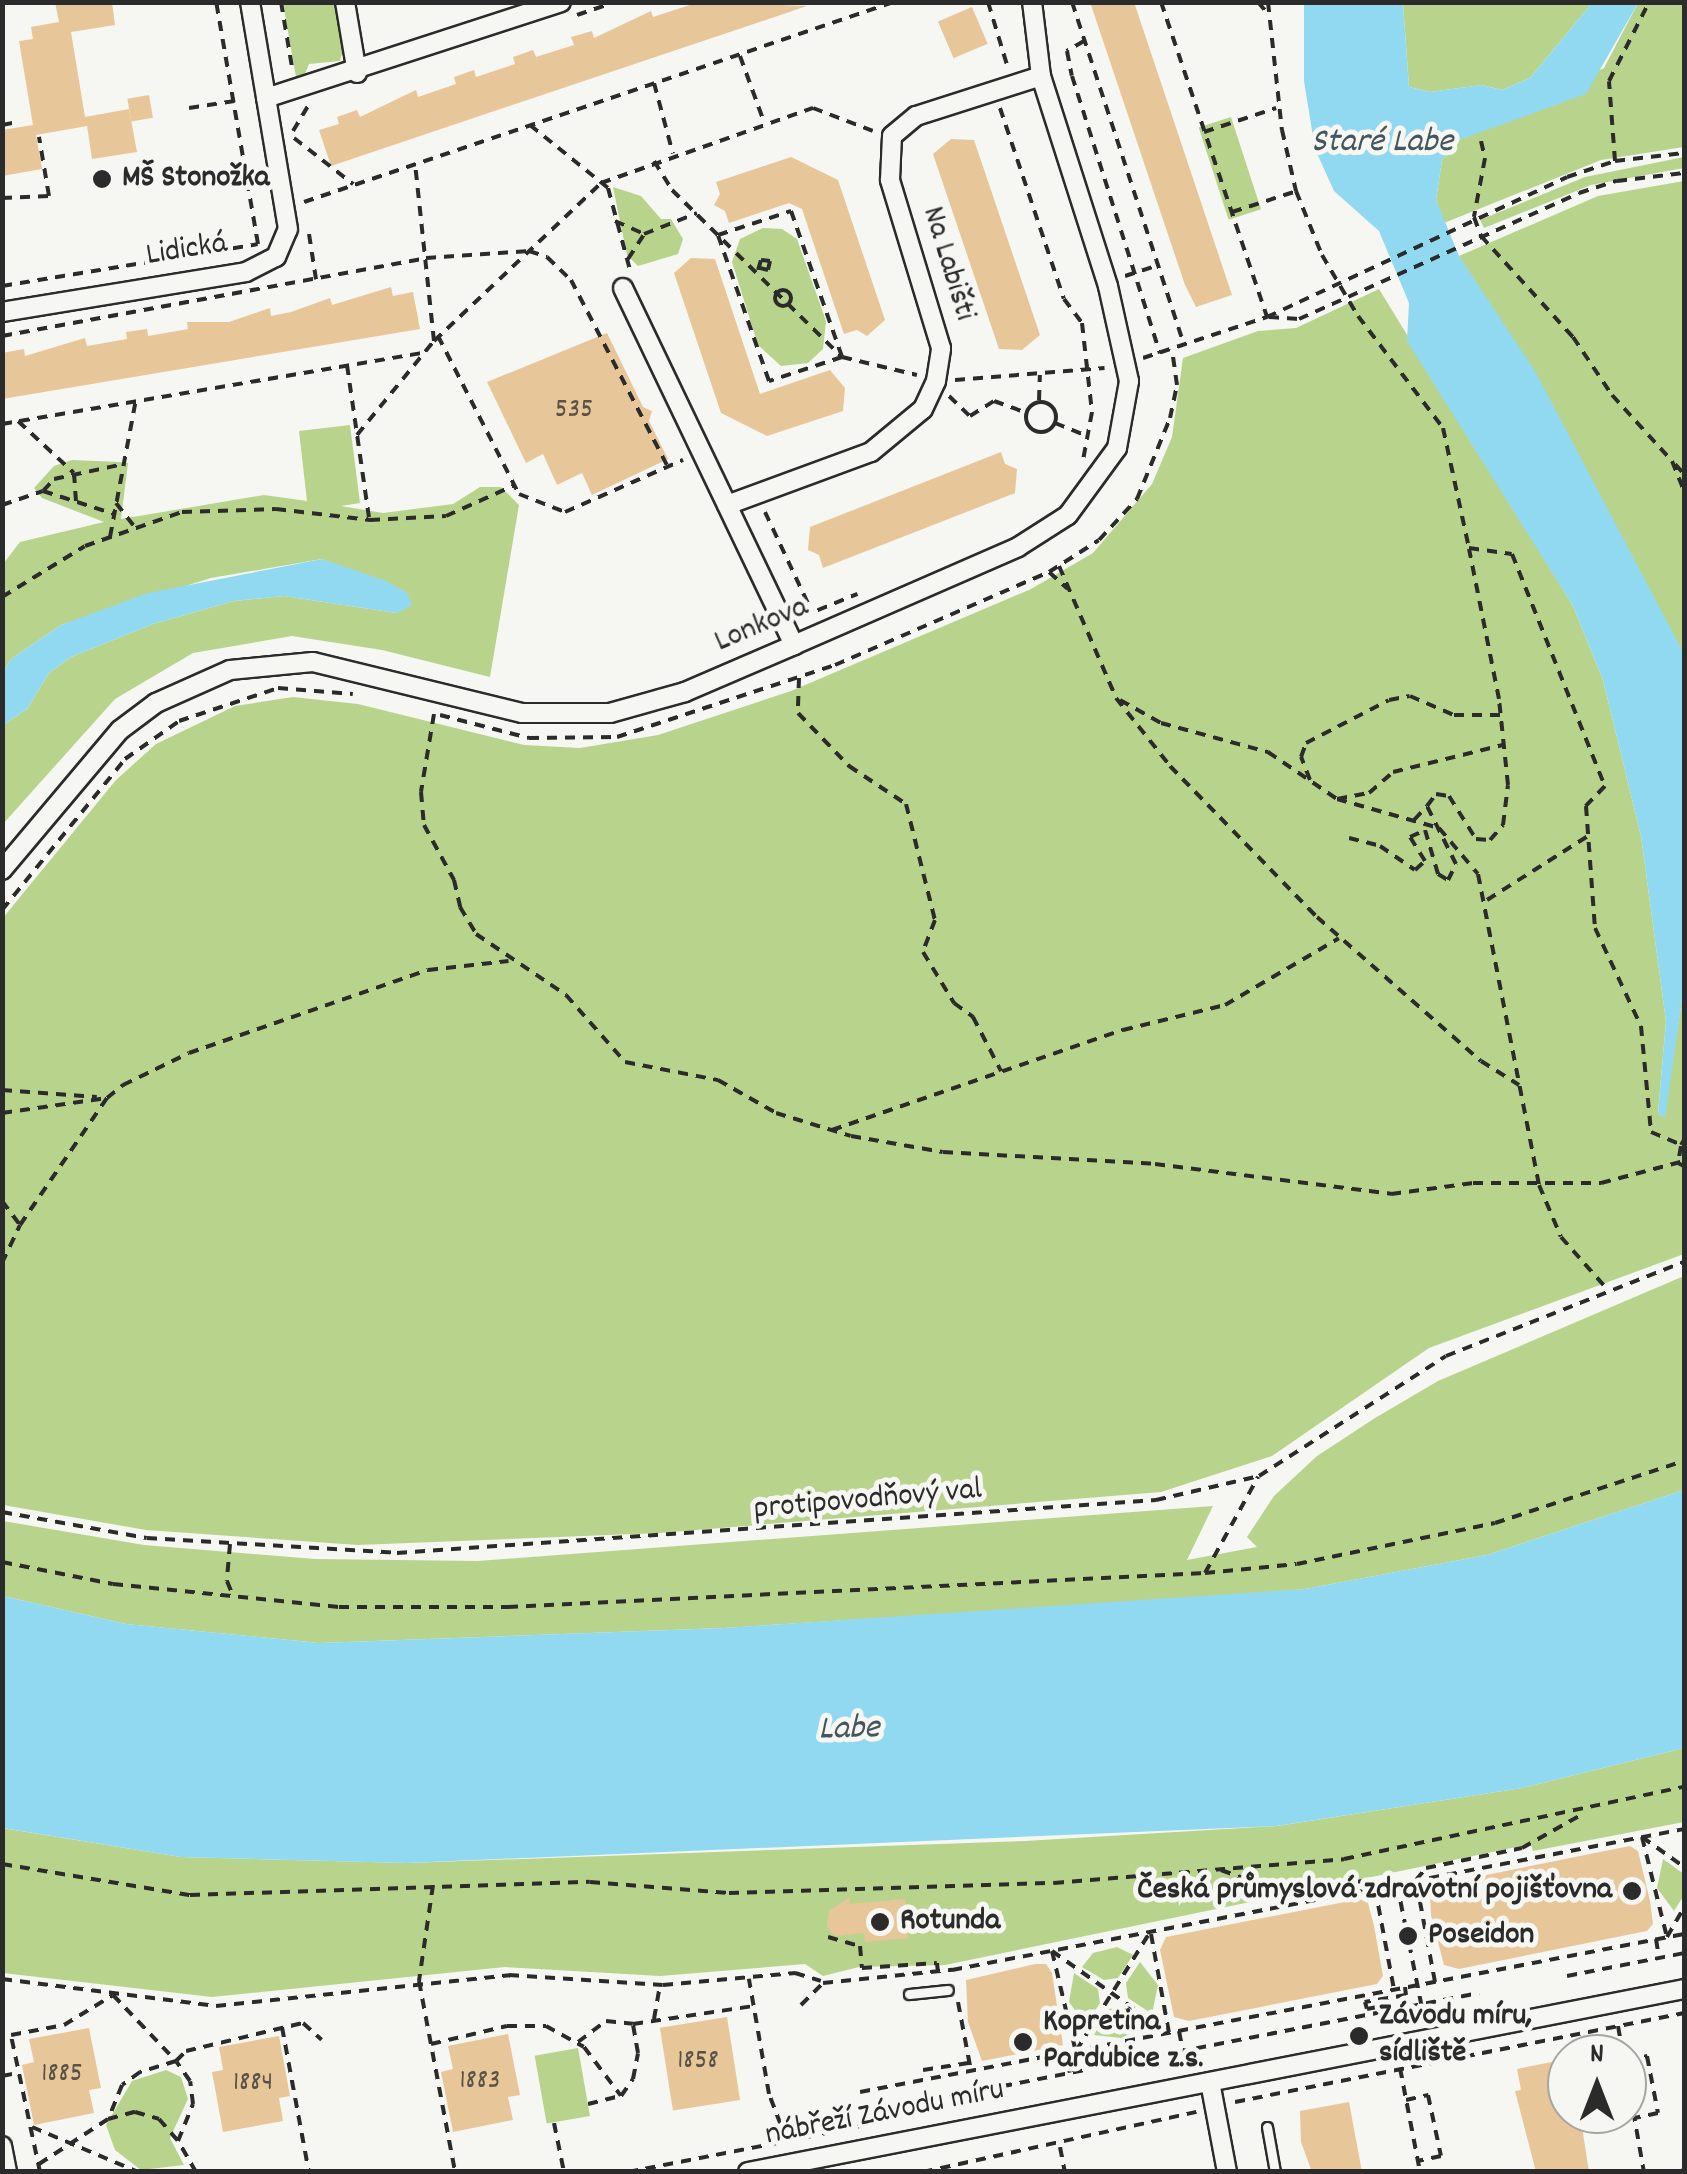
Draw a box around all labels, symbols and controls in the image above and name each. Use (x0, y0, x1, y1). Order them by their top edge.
water label: Staré Labe (1311, 122, 1453, 164)
place label: MŠ Stonožka (122, 160, 270, 198)
marker: MŠ Stonožka (91, 168, 113, 190)
street label: Na Labišti (911, 202, 983, 326)
street label: Lidická (144, 226, 230, 276)
house number: 535 (555, 394, 593, 428)
street label: Lonkova (709, 589, 815, 663)
street label: protipovodňový val (752, 1472, 984, 1530)
water label: Labe (818, 1708, 880, 1752)
place label: Česká průmyslová zdravotní pojišťovna (1137, 1872, 1612, 1910)
marker: Česká průmyslová zdravotní pojišťovna (1621, 1880, 1643, 1902)
place label: Rotunda (900, 1903, 1000, 1941)
marker: Rotunda (869, 1911, 891, 1933)
place label: Poseidon (1428, 1917, 1534, 1955)
marker: Poseidon (1397, 1925, 1419, 1947)
place label: Závodu míru, sídliště (1379, 1999, 1532, 2074)
place label: Kopretina Pardubice z.s. (1043, 2005, 1203, 2080)
marker: Závodu míru, sídliště (1348, 2025, 1370, 2047)
marker: Kopretina Pardubice z.s. (1012, 2031, 1034, 2053)
north arrow (1547, 2034, 1647, 2134)
text: N (1590, 2036, 1604, 2076)
house number: 1858 (677, 2045, 719, 2079)
house number: 1885 (41, 2058, 83, 2092)
house number: 1883 (459, 2065, 501, 2099)
house number: 1884 (233, 2067, 273, 2101)
street label: nábřeží Závodu míru (763, 2072, 1007, 2156)

